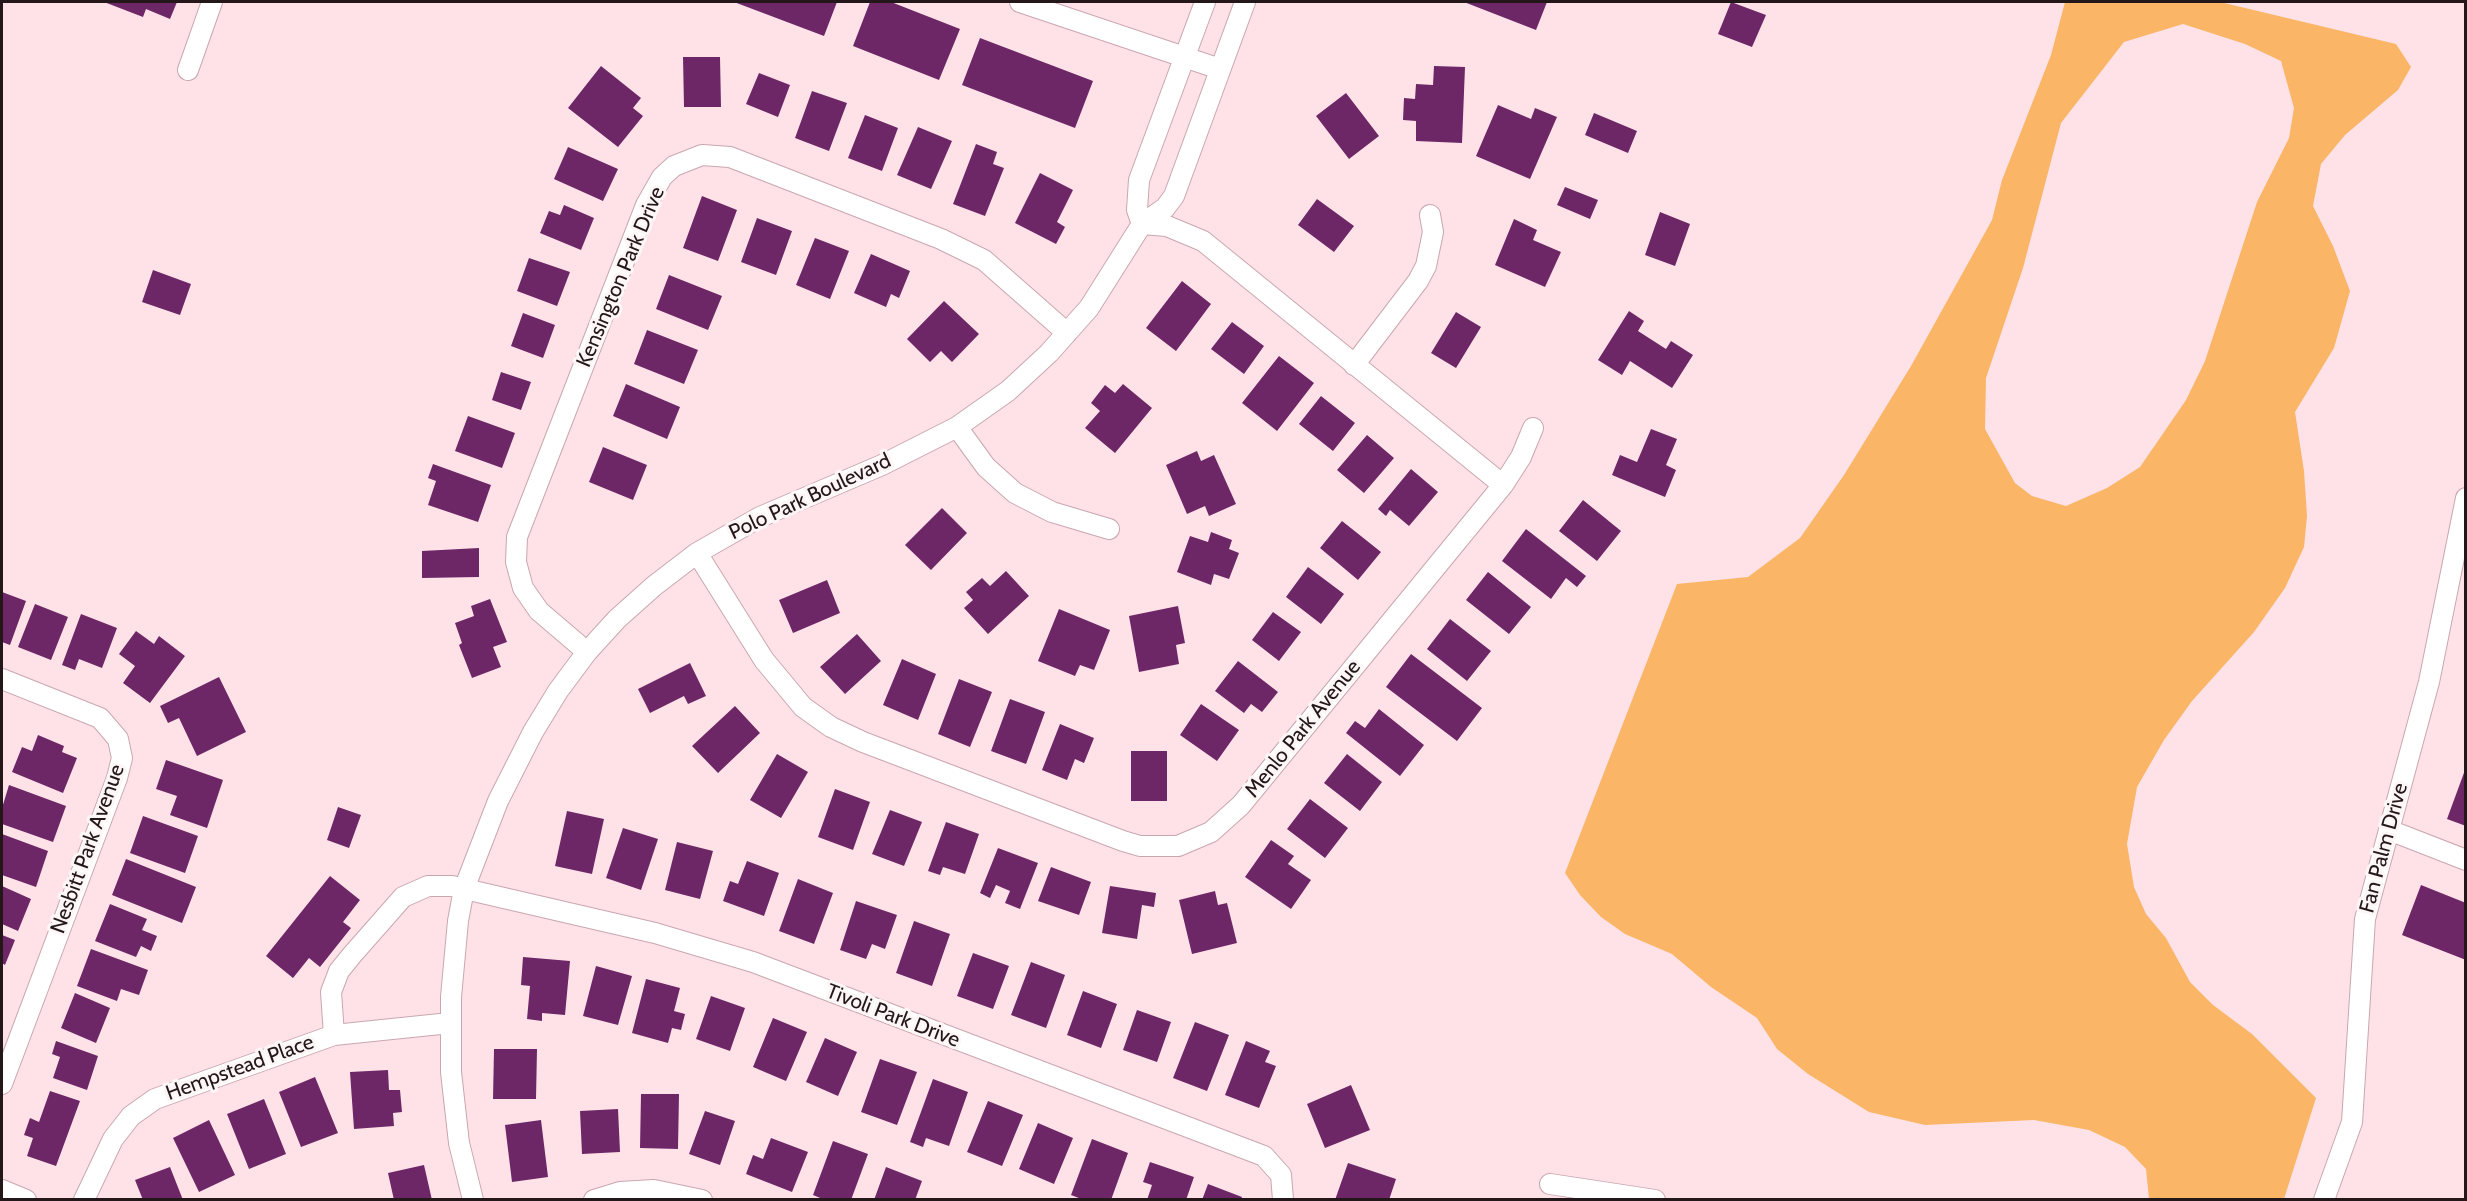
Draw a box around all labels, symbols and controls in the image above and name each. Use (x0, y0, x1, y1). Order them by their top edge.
street label: Kensington Park Drive (572, 183, 670, 371)
street label: Polo Park Boulevard (725, 448, 895, 546)
street label: Menlo Park Avenue (1240, 655, 1366, 803)
street label: Nesbitt Park Avenue (46, 761, 130, 937)
street label: Fan Palm Drive (2355, 780, 2413, 916)
street label: Tivoli Park Drive (823, 979, 963, 1053)
street label: Hempstead Place (163, 1030, 317, 1106)

